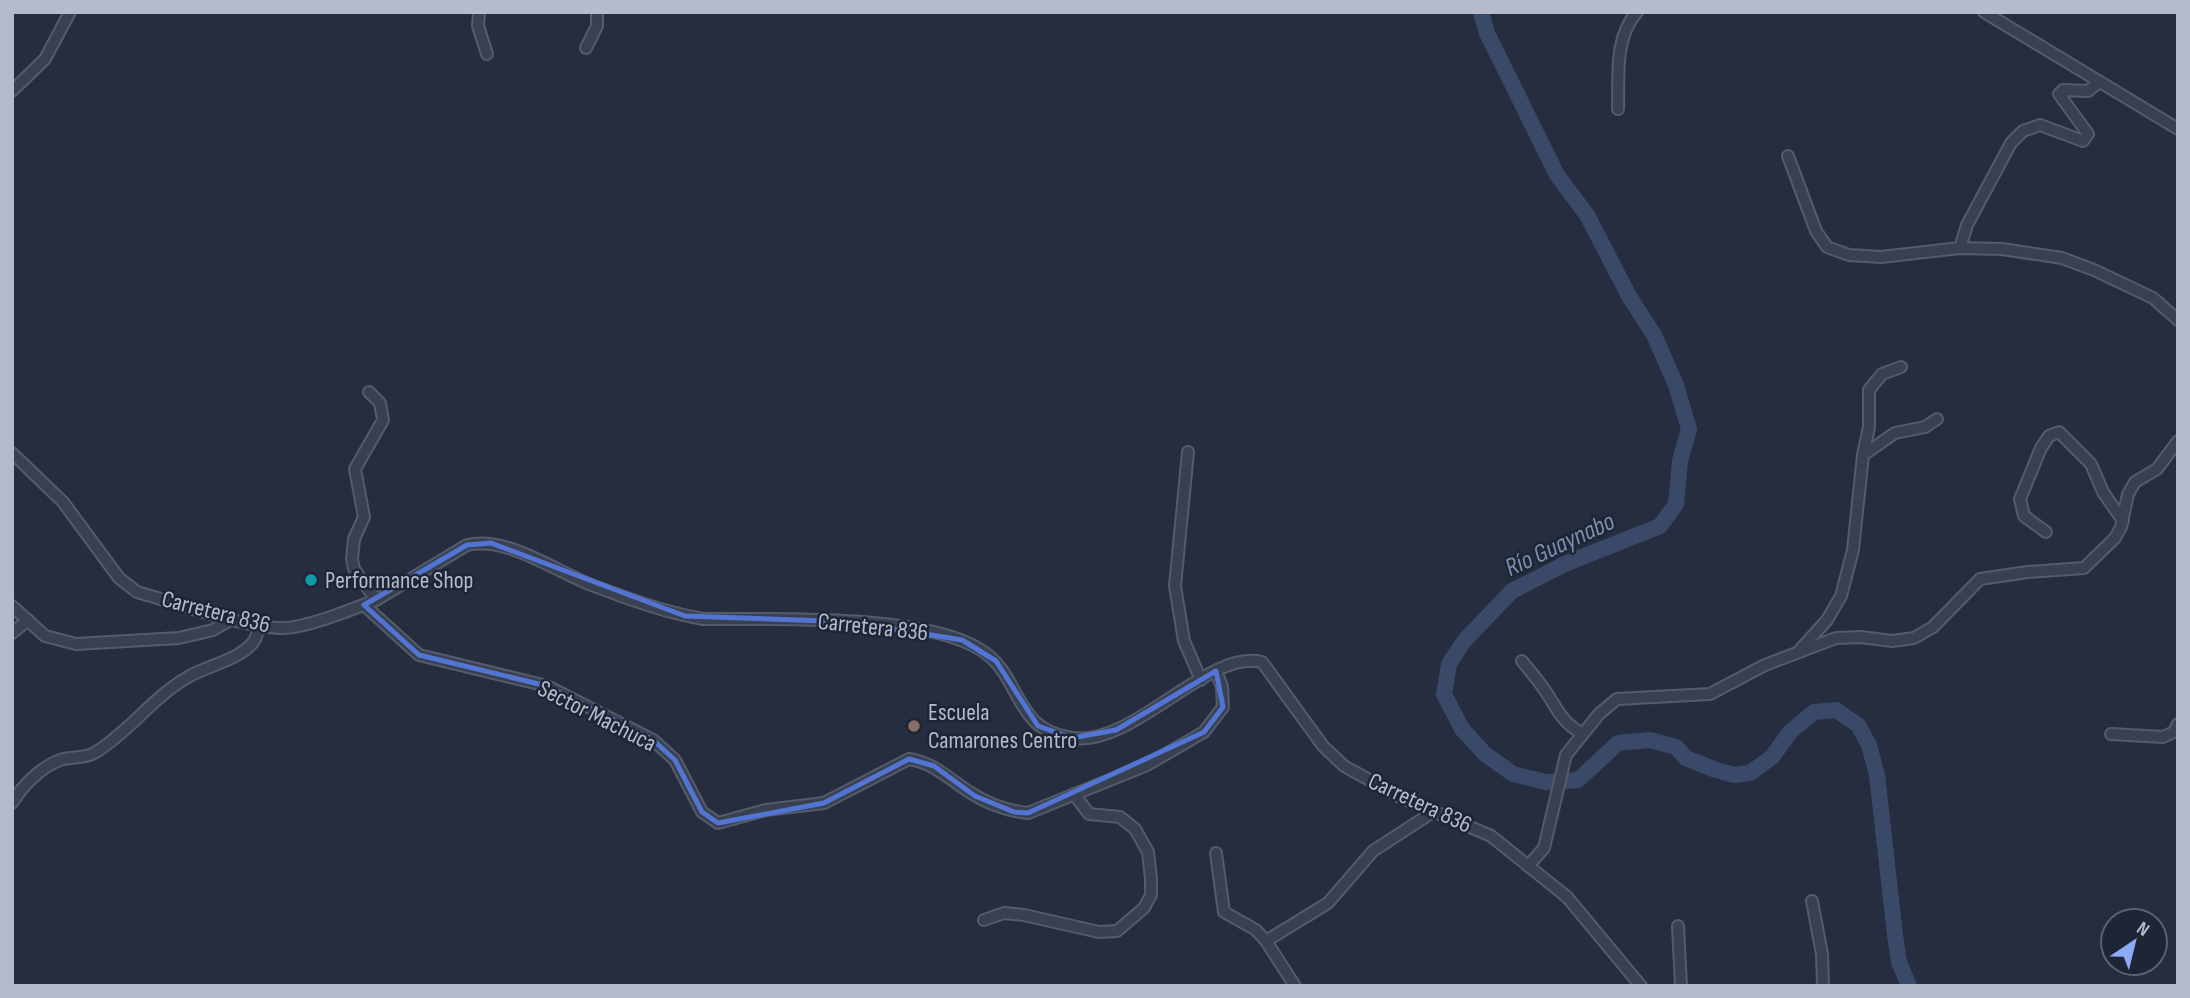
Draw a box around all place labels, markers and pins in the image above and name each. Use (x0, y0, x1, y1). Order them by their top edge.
place label: Performance Shop (325, 566, 474, 595)
marker: Performance Shop (303, 572, 319, 588)
place label: Escuela Camarones Centro (928, 698, 1077, 755)
marker: Escuela Camarones Centro (906, 718, 922, 734)

